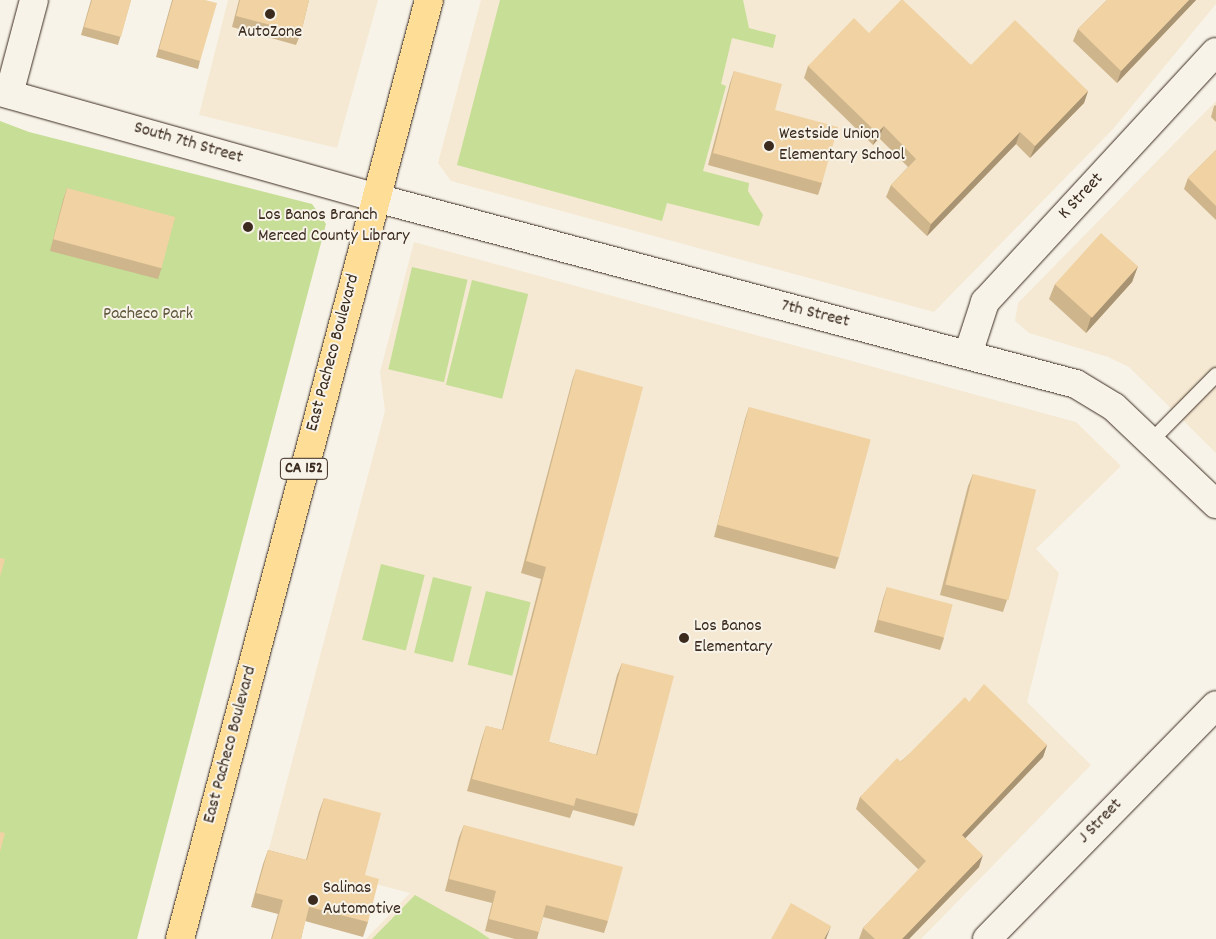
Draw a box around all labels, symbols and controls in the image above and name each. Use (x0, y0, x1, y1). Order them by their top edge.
marker: AutoZone (264, 8, 276, 20)
place label: AutoZone (238, 22, 302, 44)
street label: South 7th Street (131, 118, 245, 170)
place label: Westside Union Elementary School (779, 125, 905, 168)
marker: Westside Union Elementary School (763, 140, 775, 152)
street label: K Street (1055, 169, 1109, 225)
place label: Los Banos Branch Merced County Library (258, 206, 409, 248)
marker: Los Banos Branch Merced County Library (242, 221, 254, 233)
street label: East Pacheco Boulevard (303, 272, 365, 434)
street label: 7th Street (779, 296, 851, 334)
park label: Pacheco Park (103, 304, 193, 326)
road number: CA 152 (279, 456, 329, 482)
place label: Los Banos Elementary (694, 617, 772, 660)
marker: Los Banos Elementary (678, 632, 690, 644)
street label: East Pacheco Boulevard (200, 664, 262, 826)
street label: J Street (1074, 795, 1128, 849)
place label: Salinas Automotive (323, 879, 401, 922)
marker: Salinas Automotive (307, 894, 319, 906)

